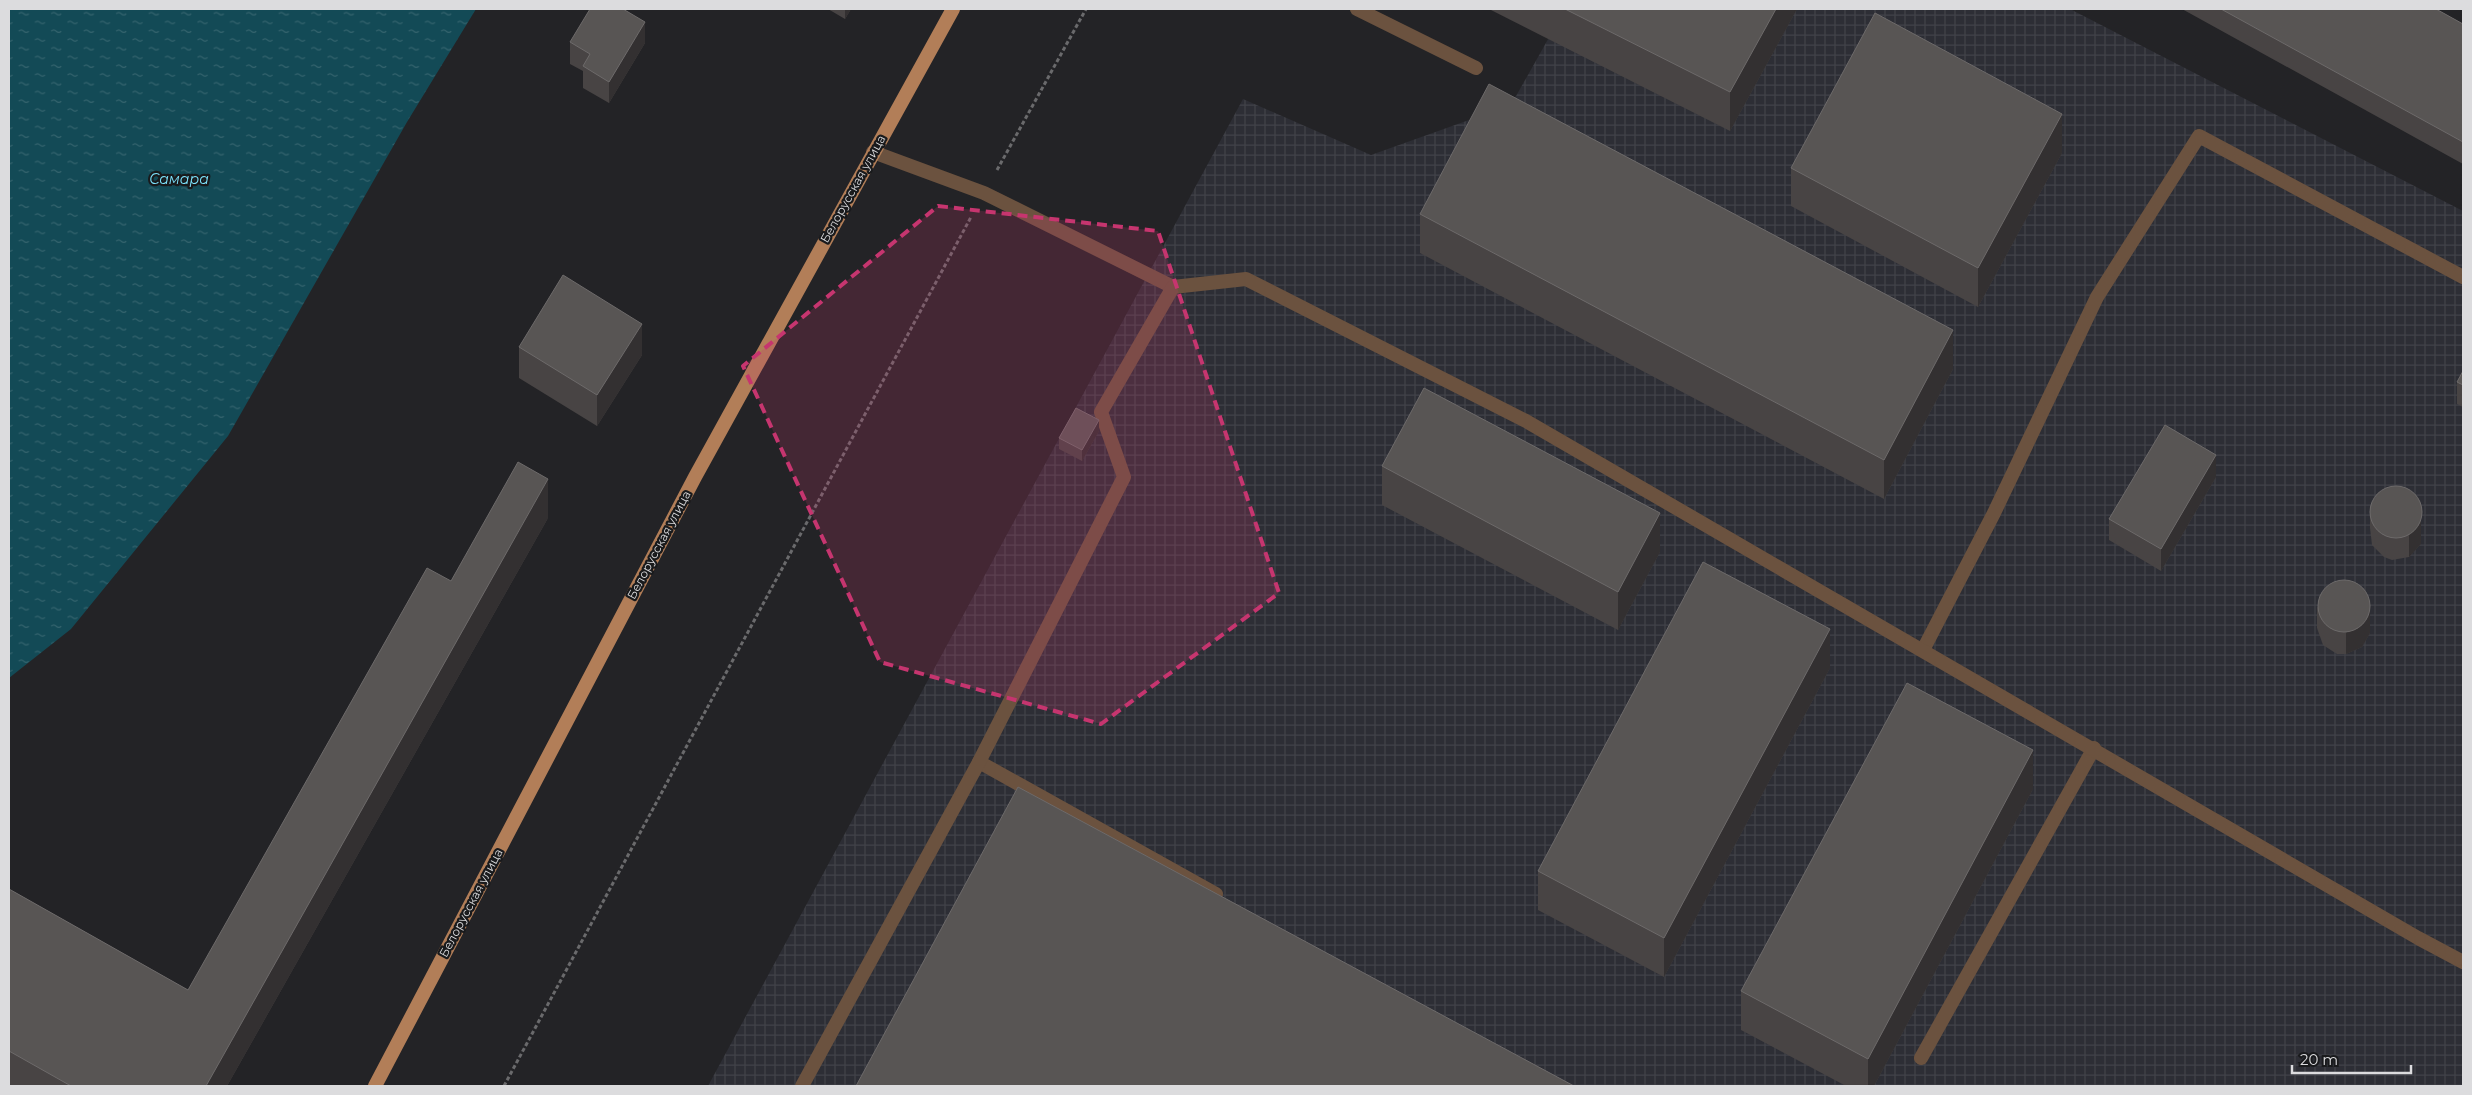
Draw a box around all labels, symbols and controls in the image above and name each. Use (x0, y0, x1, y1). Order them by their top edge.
street label: Белорусская улица (817, 132, 888, 245)
water label: Самара (149, 170, 209, 188)
street label: Белорусская улица (624, 488, 694, 602)
street label: Белорусская улица (436, 846, 506, 960)
scale bar (2292, 1042, 2411, 1074)
text: 20 m (2300, 1050, 2338, 1069)

